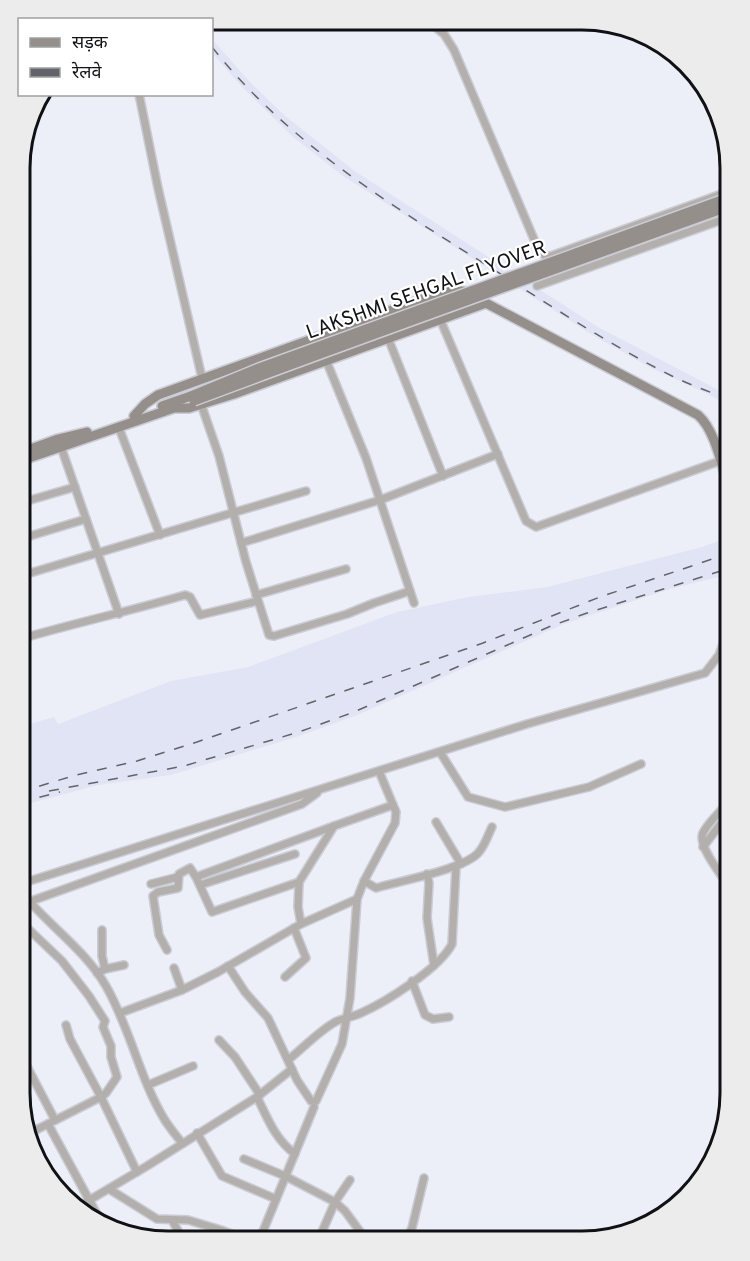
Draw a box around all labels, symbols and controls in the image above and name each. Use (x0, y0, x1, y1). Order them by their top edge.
legend (18, 18, 213, 96)
text: सड़क (72, 32, 109, 55)
text: रेलवे (71, 61, 103, 85)
street label: LAKSHMI SEHGAL FLYOVER (303, 235, 550, 347)

